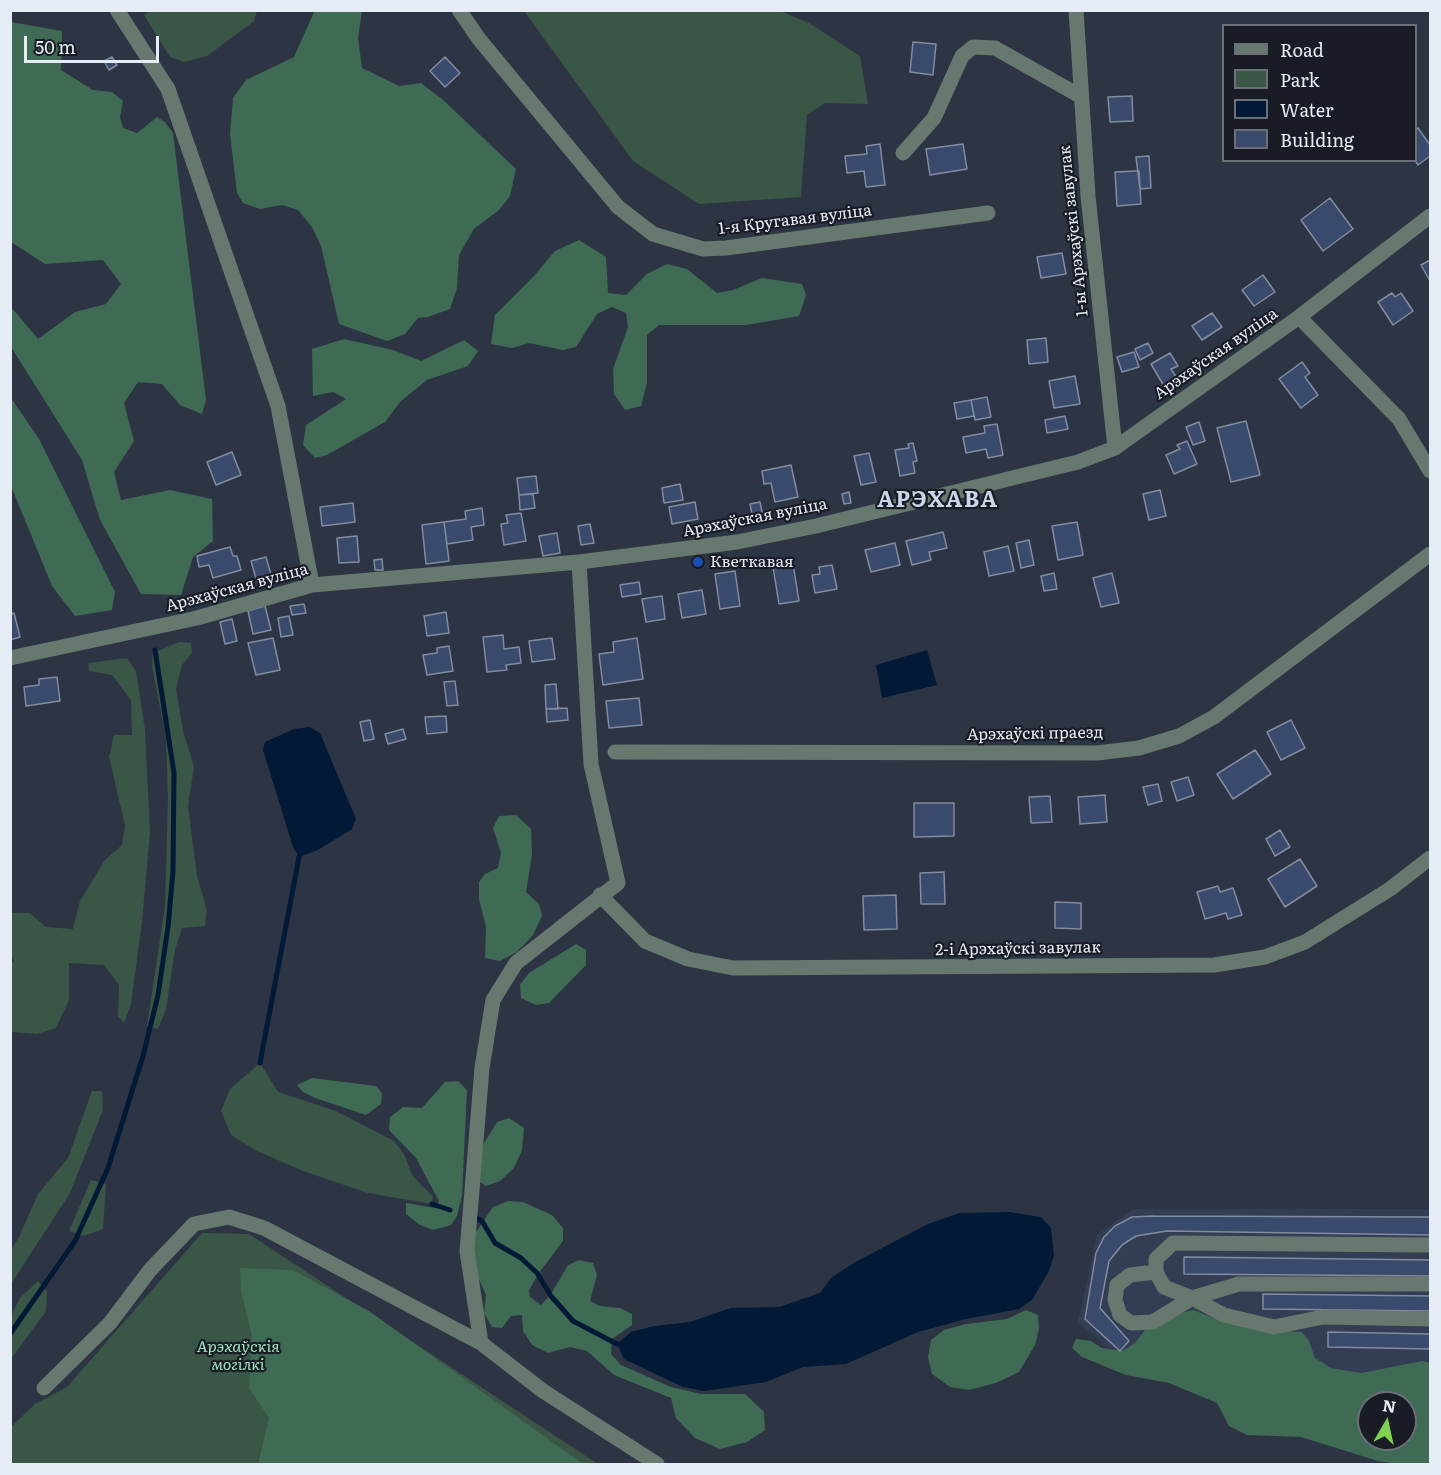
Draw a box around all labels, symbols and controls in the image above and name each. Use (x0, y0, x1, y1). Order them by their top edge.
scale bar (27, 24, 162, 62)
legend (1222, 24, 1417, 162)
text: 50 m (35, 33, 76, 60)
text: Road (1280, 36, 1324, 63)
text: Park (1280, 66, 1319, 93)
text: Water (1280, 96, 1333, 123)
text: Building (1280, 126, 1354, 153)
street label: 1-ы Арэхаўскі завулак (1055, 145, 1093, 317)
street label: 1-я Кругавая вуліца (717, 201, 873, 239)
street label: Арэхаўская вуліца (1150, 304, 1282, 404)
district label: АРЭХАВА (877, 488, 999, 514)
street label: Арэхаўская вуліца (681, 495, 829, 541)
place label: Кветкавая (710, 552, 794, 572)
marker: Кветкавая (691, 555, 705, 569)
street label: Арэхаўская вуліца (164, 560, 310, 616)
street label: Арэхаўскі праезд (967, 723, 1103, 745)
street label: 2-і Арэхаўскі завулак (935, 938, 1101, 960)
park label: Арэхаўскія могілкі (197, 1337, 279, 1375)
north arrow (1357, 1391, 1417, 1451)
text: N (1381, 1392, 1398, 1418)

